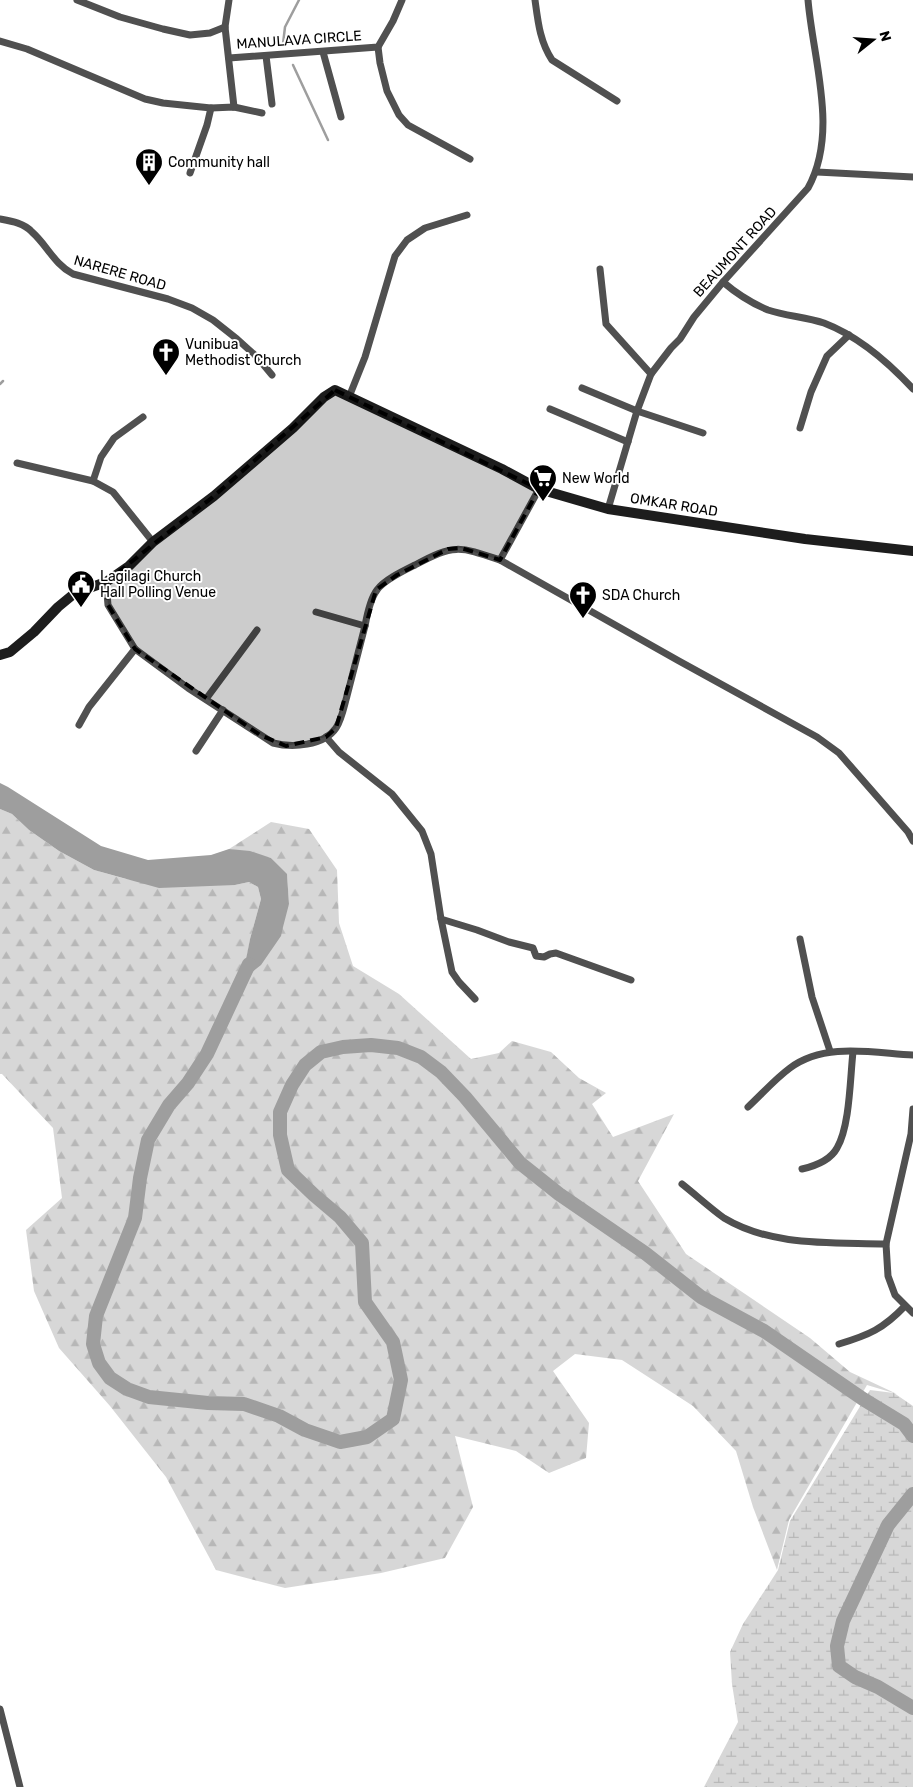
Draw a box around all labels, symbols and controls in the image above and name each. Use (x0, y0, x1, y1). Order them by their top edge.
north arrow (848, 15, 898, 65)
street label: MANULAVA CIRCLE (236, 27, 362, 53)
text: N (875, 29, 895, 44)
building icon: Community hall (134, 147, 164, 186)
place label: Community hall (168, 154, 270, 171)
street label: BEAUMONT ROAD (690, 203, 780, 301)
street label: NARERE ROAD (72, 252, 168, 294)
place label: Vunibua Methodist Church (185, 336, 301, 369)
church icon: Vunibua Methodist Church (151, 337, 181, 376)
supermarket icon: New World (528, 463, 558, 502)
place label: New World (562, 470, 630, 487)
street label: OMKAR ROAD (629, 490, 719, 520)
place label: Lagilagi Church Hall Polling Venue (100, 568, 216, 601)
public building icon: Lagilagi Church Hall Polling Venue (66, 569, 96, 608)
church icon: SDA Church (568, 580, 598, 619)
place label: SDA Church (602, 587, 680, 604)

